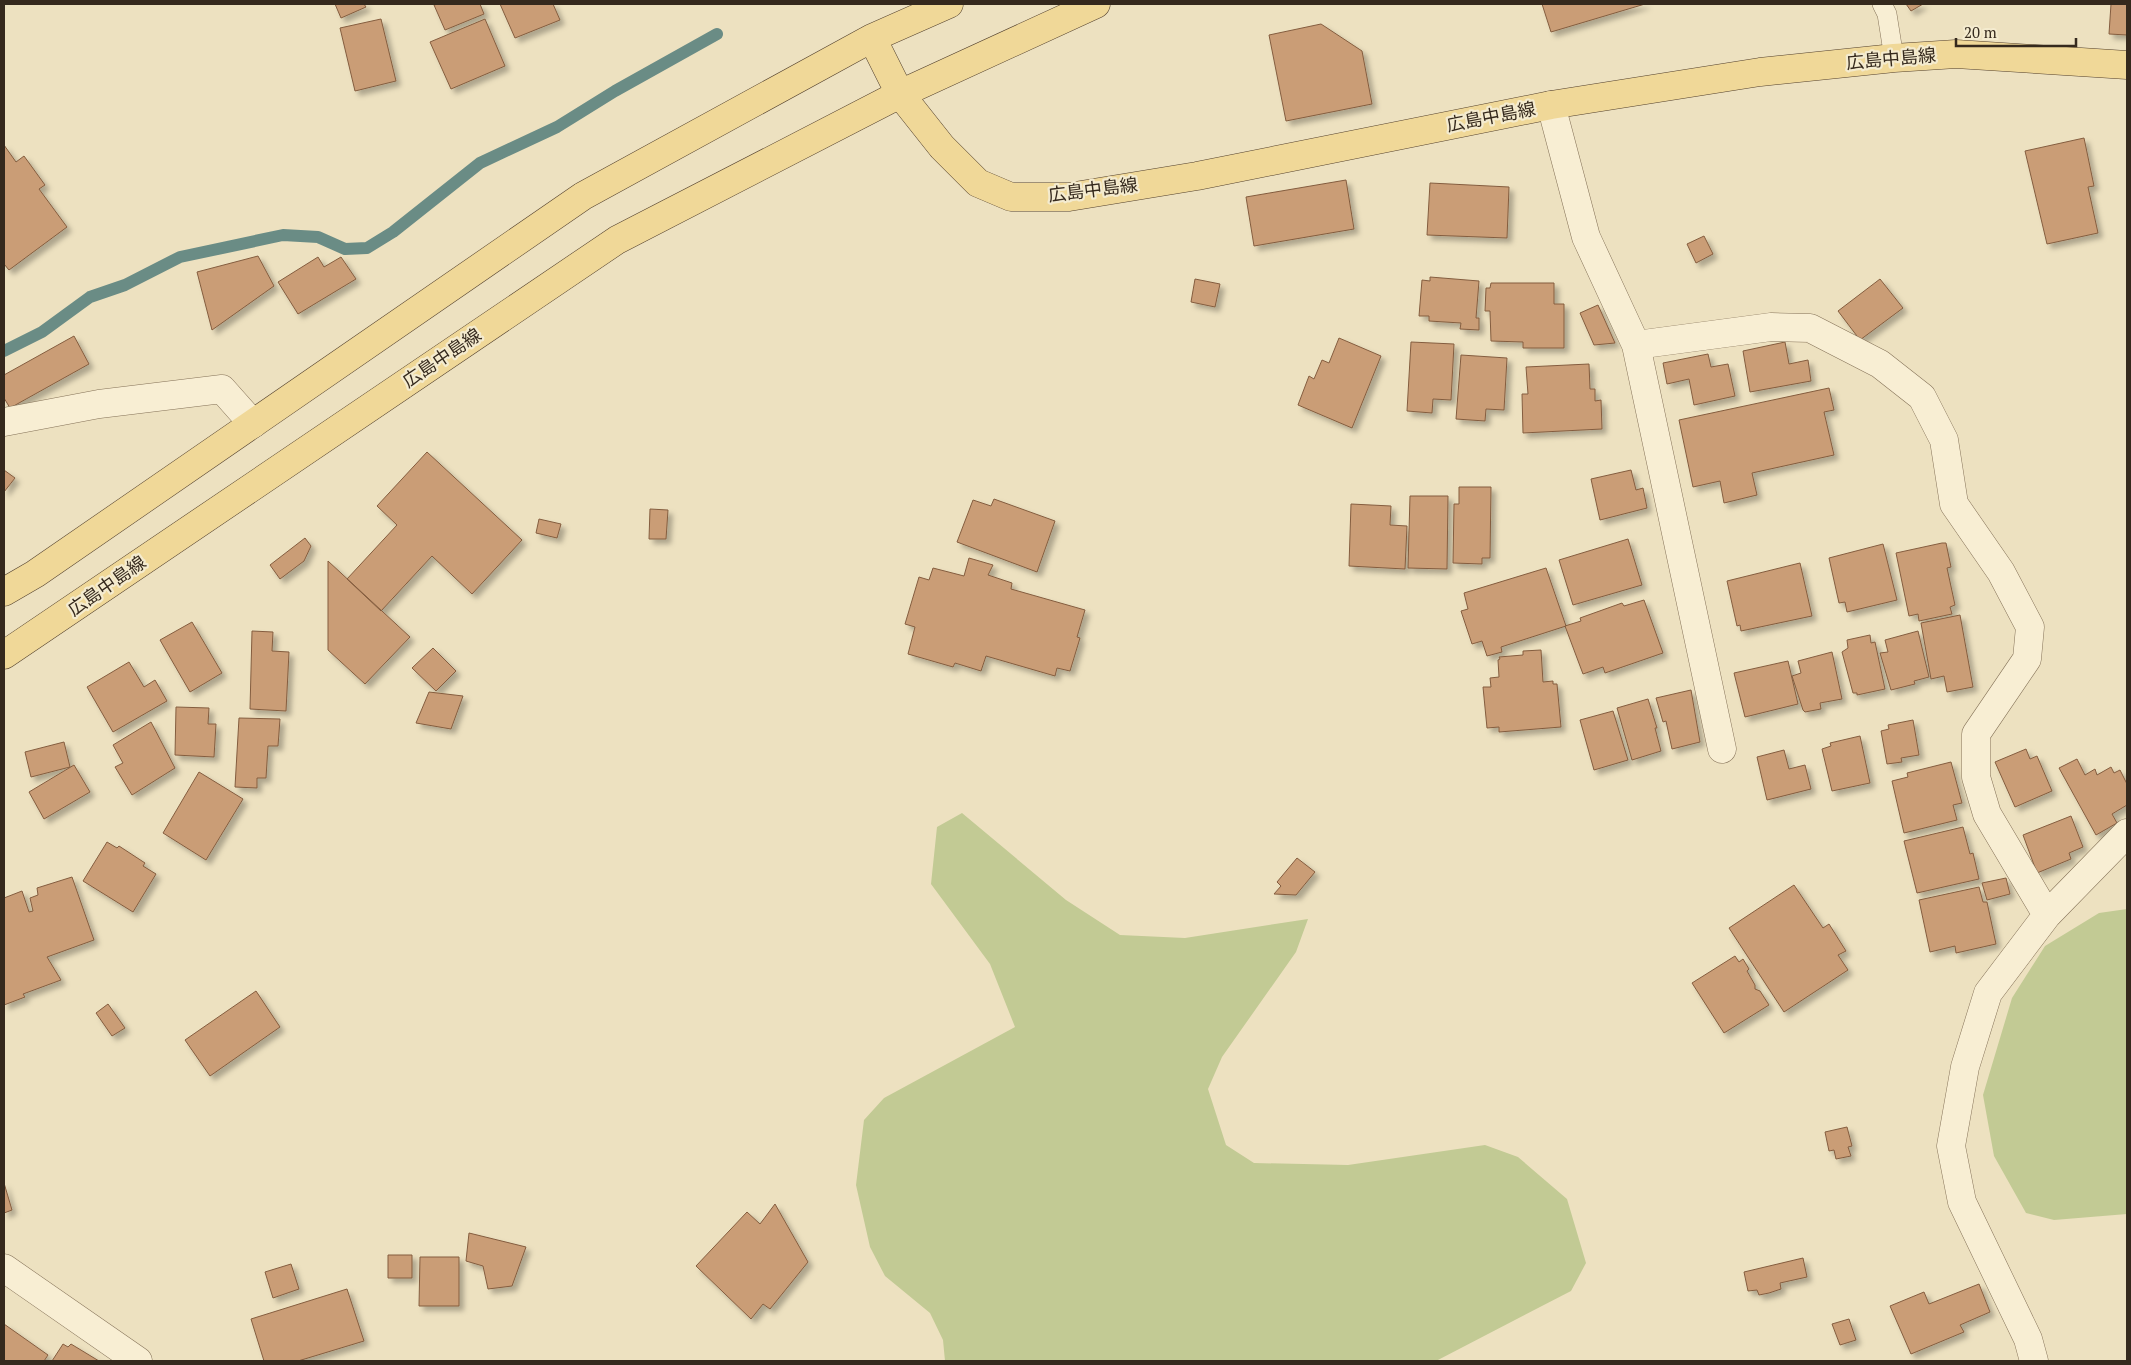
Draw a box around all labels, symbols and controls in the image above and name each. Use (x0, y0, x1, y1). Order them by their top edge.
scale bar (1956, 15, 2076, 47)
text: 20 m (1964, 22, 1997, 42)
street label: 広島中島線 (1845, 42, 1937, 74)
street label: 広島中島線 (1444, 96, 1537, 136)
street label: 広島中島線 (1047, 172, 1139, 206)
street label: 広島中島線 (397, 322, 485, 392)
street label: 広島中島線 (63, 550, 150, 621)

